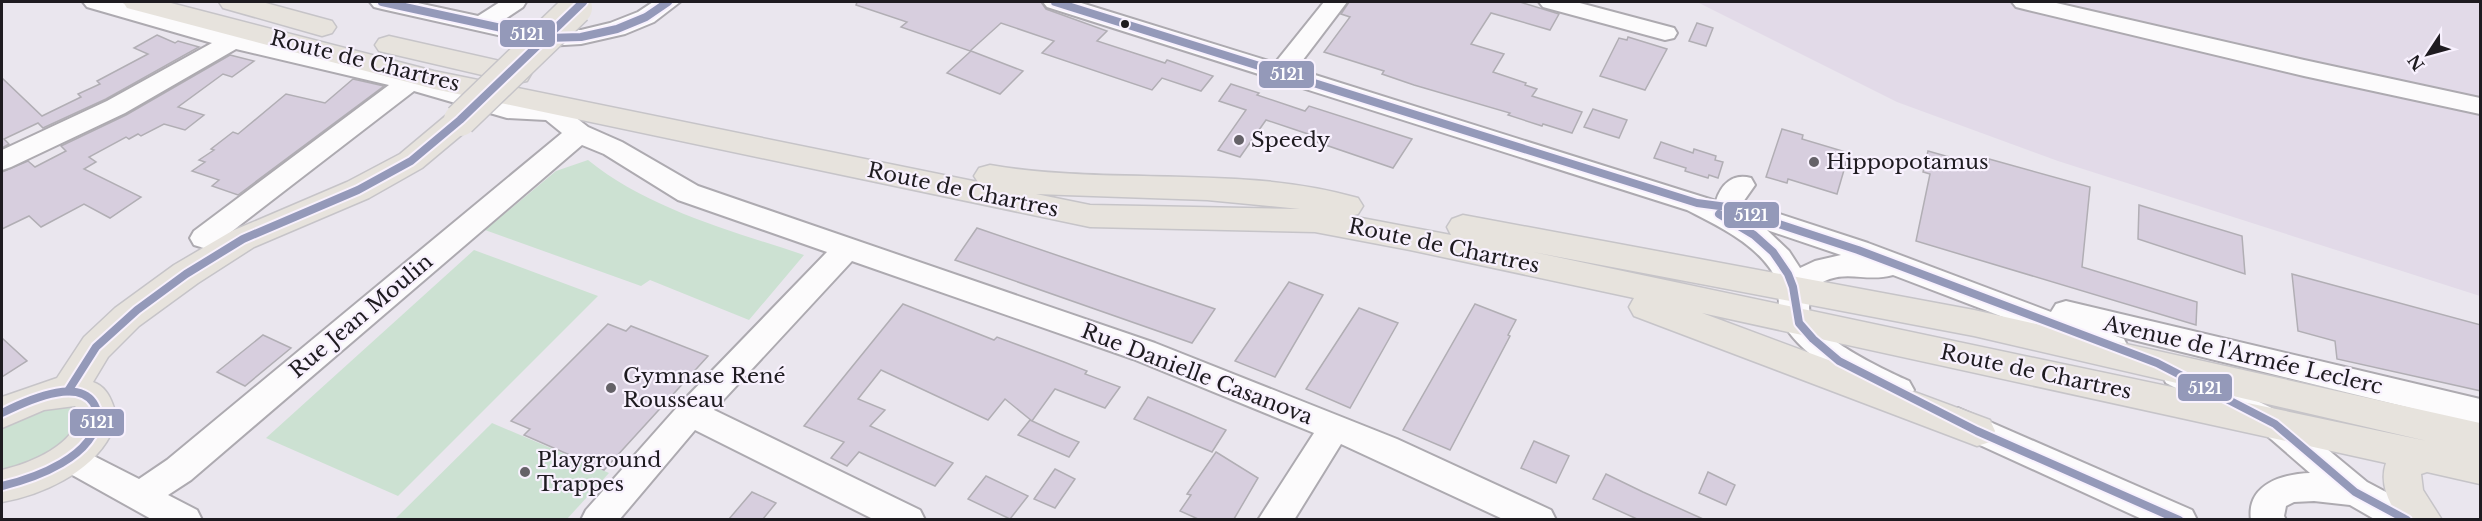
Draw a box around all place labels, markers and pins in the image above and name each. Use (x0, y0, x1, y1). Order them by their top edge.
unlabelled marker (1119, 18, 1131, 30)
place label: Speedy (1251, 127, 1331, 153)
marker: Speedy (1232, 133, 1246, 147)
place label: Hippopotamus (1826, 149, 1989, 175)
marker: Hippopotamus (1807, 155, 1821, 169)
place label: Gymnase René Rousseau (623, 363, 786, 413)
marker: Gymnase René Rousseau (604, 381, 618, 395)
place label: Playground Trappes (537, 447, 661, 497)
marker: Playground Trappes (518, 465, 532, 479)

